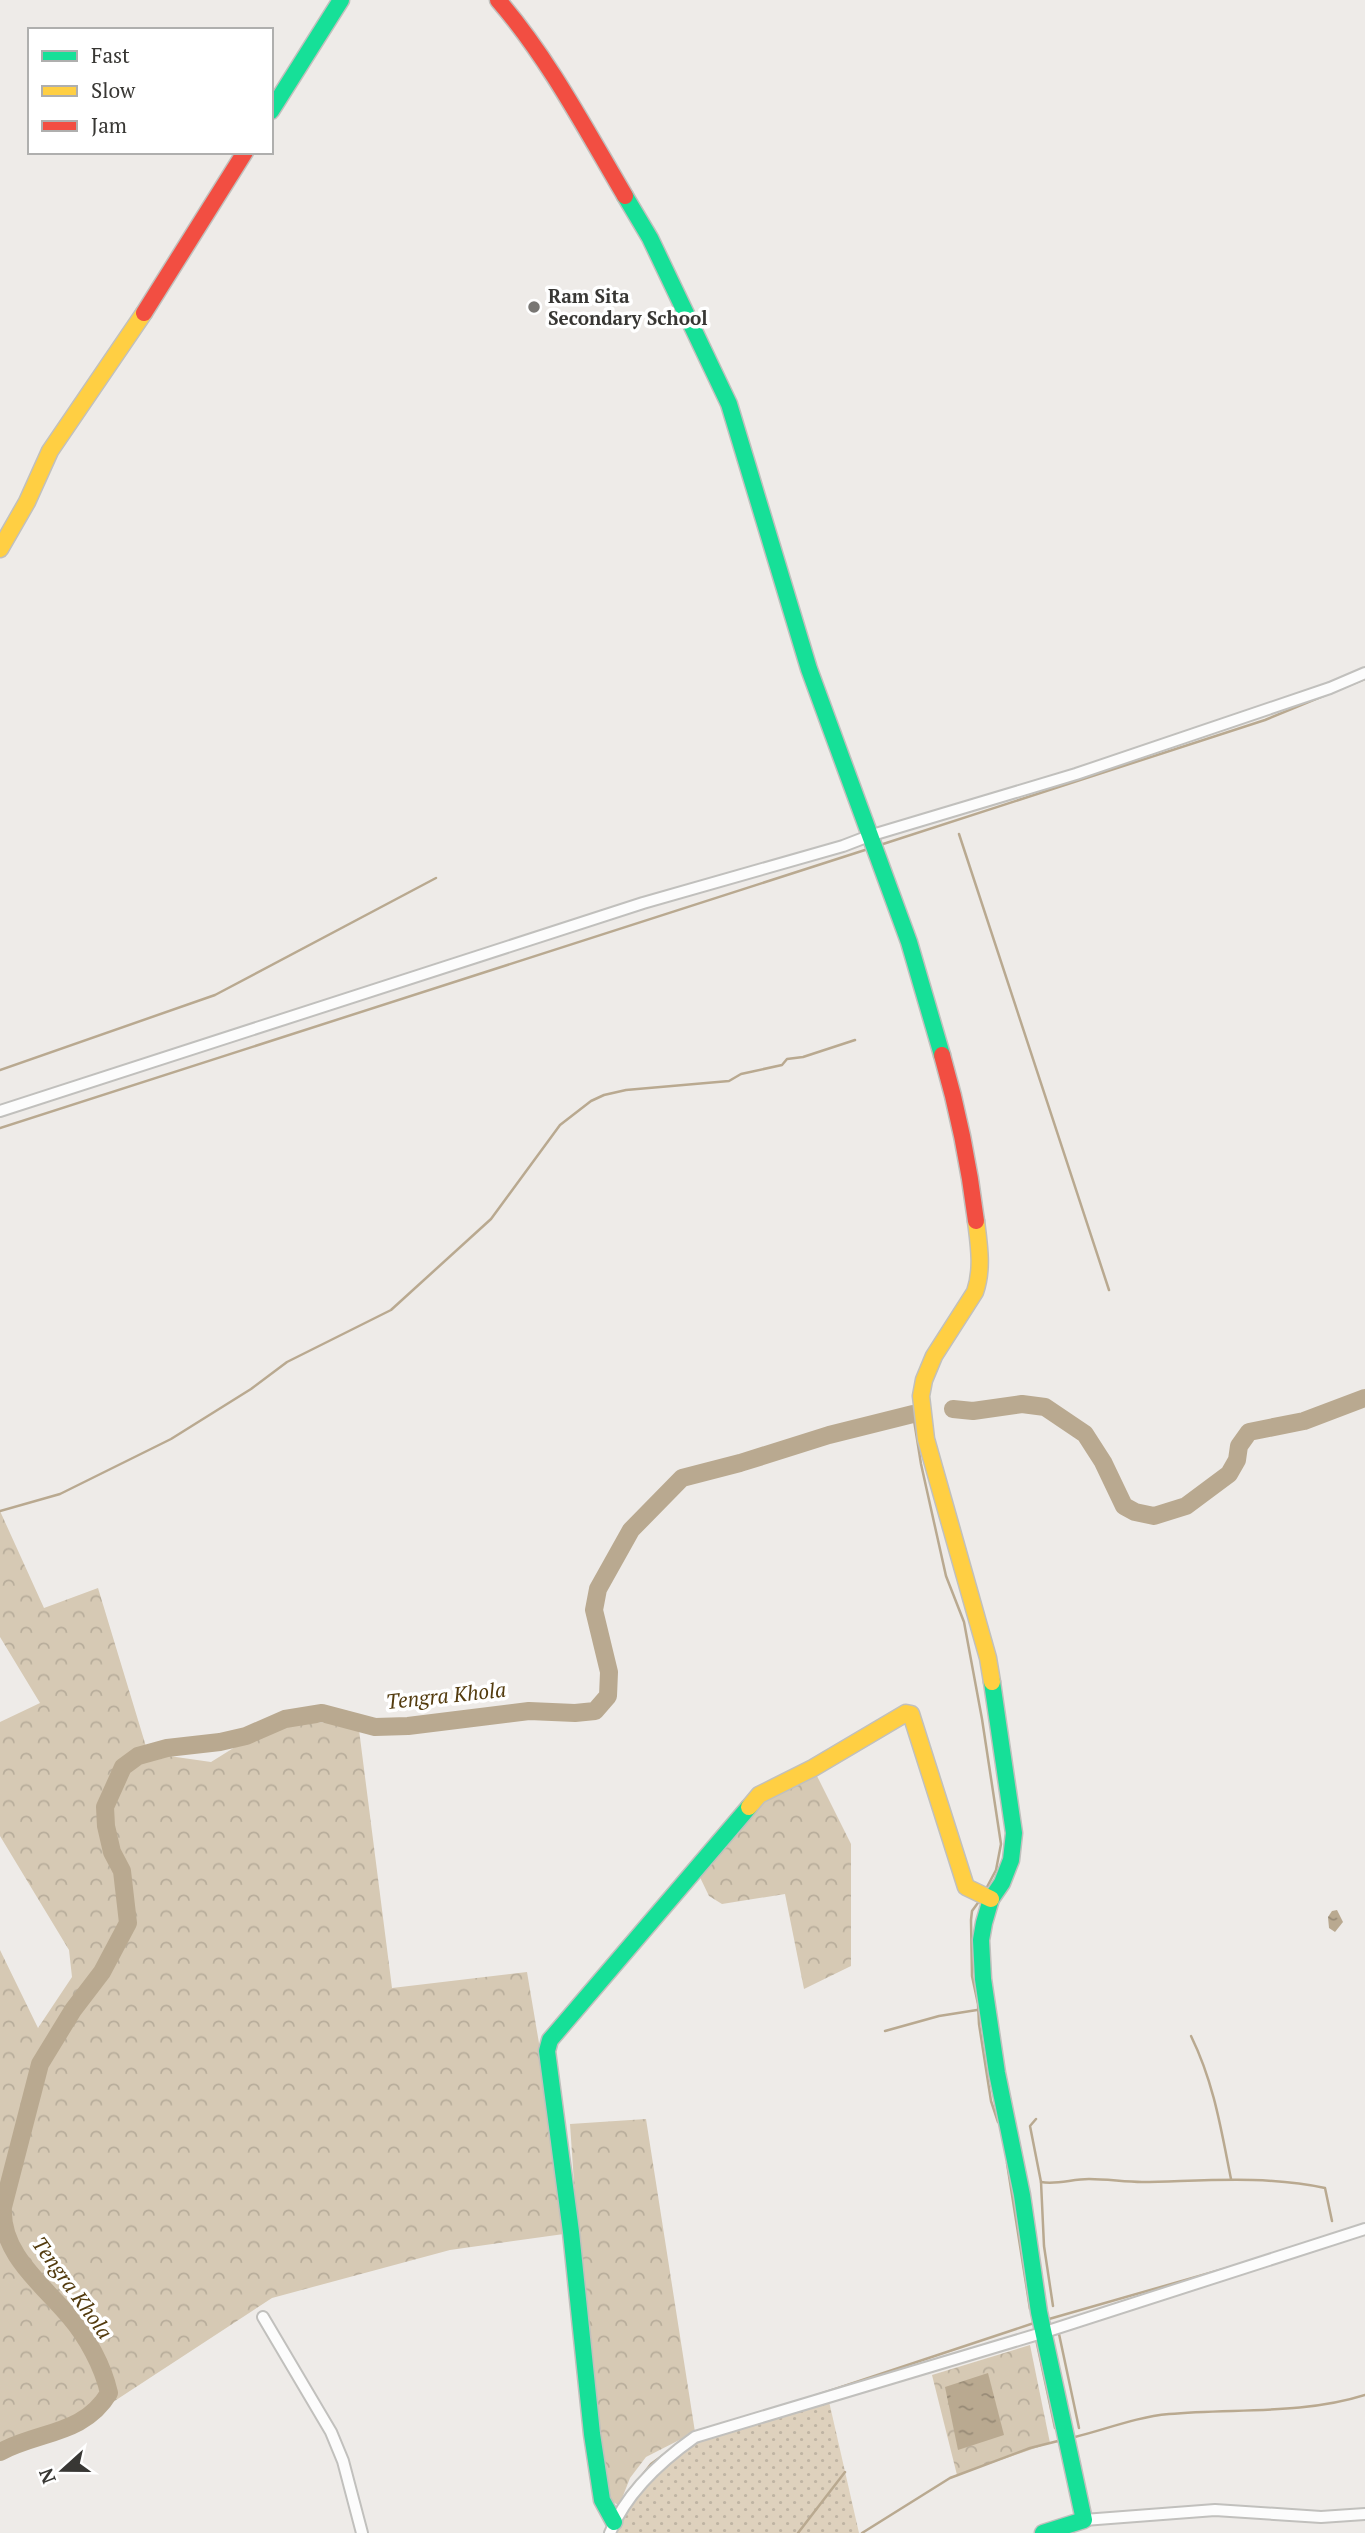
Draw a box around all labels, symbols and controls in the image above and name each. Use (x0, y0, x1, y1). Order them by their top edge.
legend (28, 28, 273, 154)
text: Fast (91, 41, 130, 69)
text: Slow (91, 76, 136, 104)
text: Jam (91, 111, 127, 139)
place label: Ram Sita Secondary School (548, 283, 708, 330)
marker: Ram Sita Secondary School (526, 299, 542, 315)
water label: Tengra Khola (385, 1675, 507, 1715)
water label: Tengra Khola (26, 2230, 120, 2344)
north arrow (28, 2435, 98, 2505)
text: N (32, 2465, 61, 2487)

